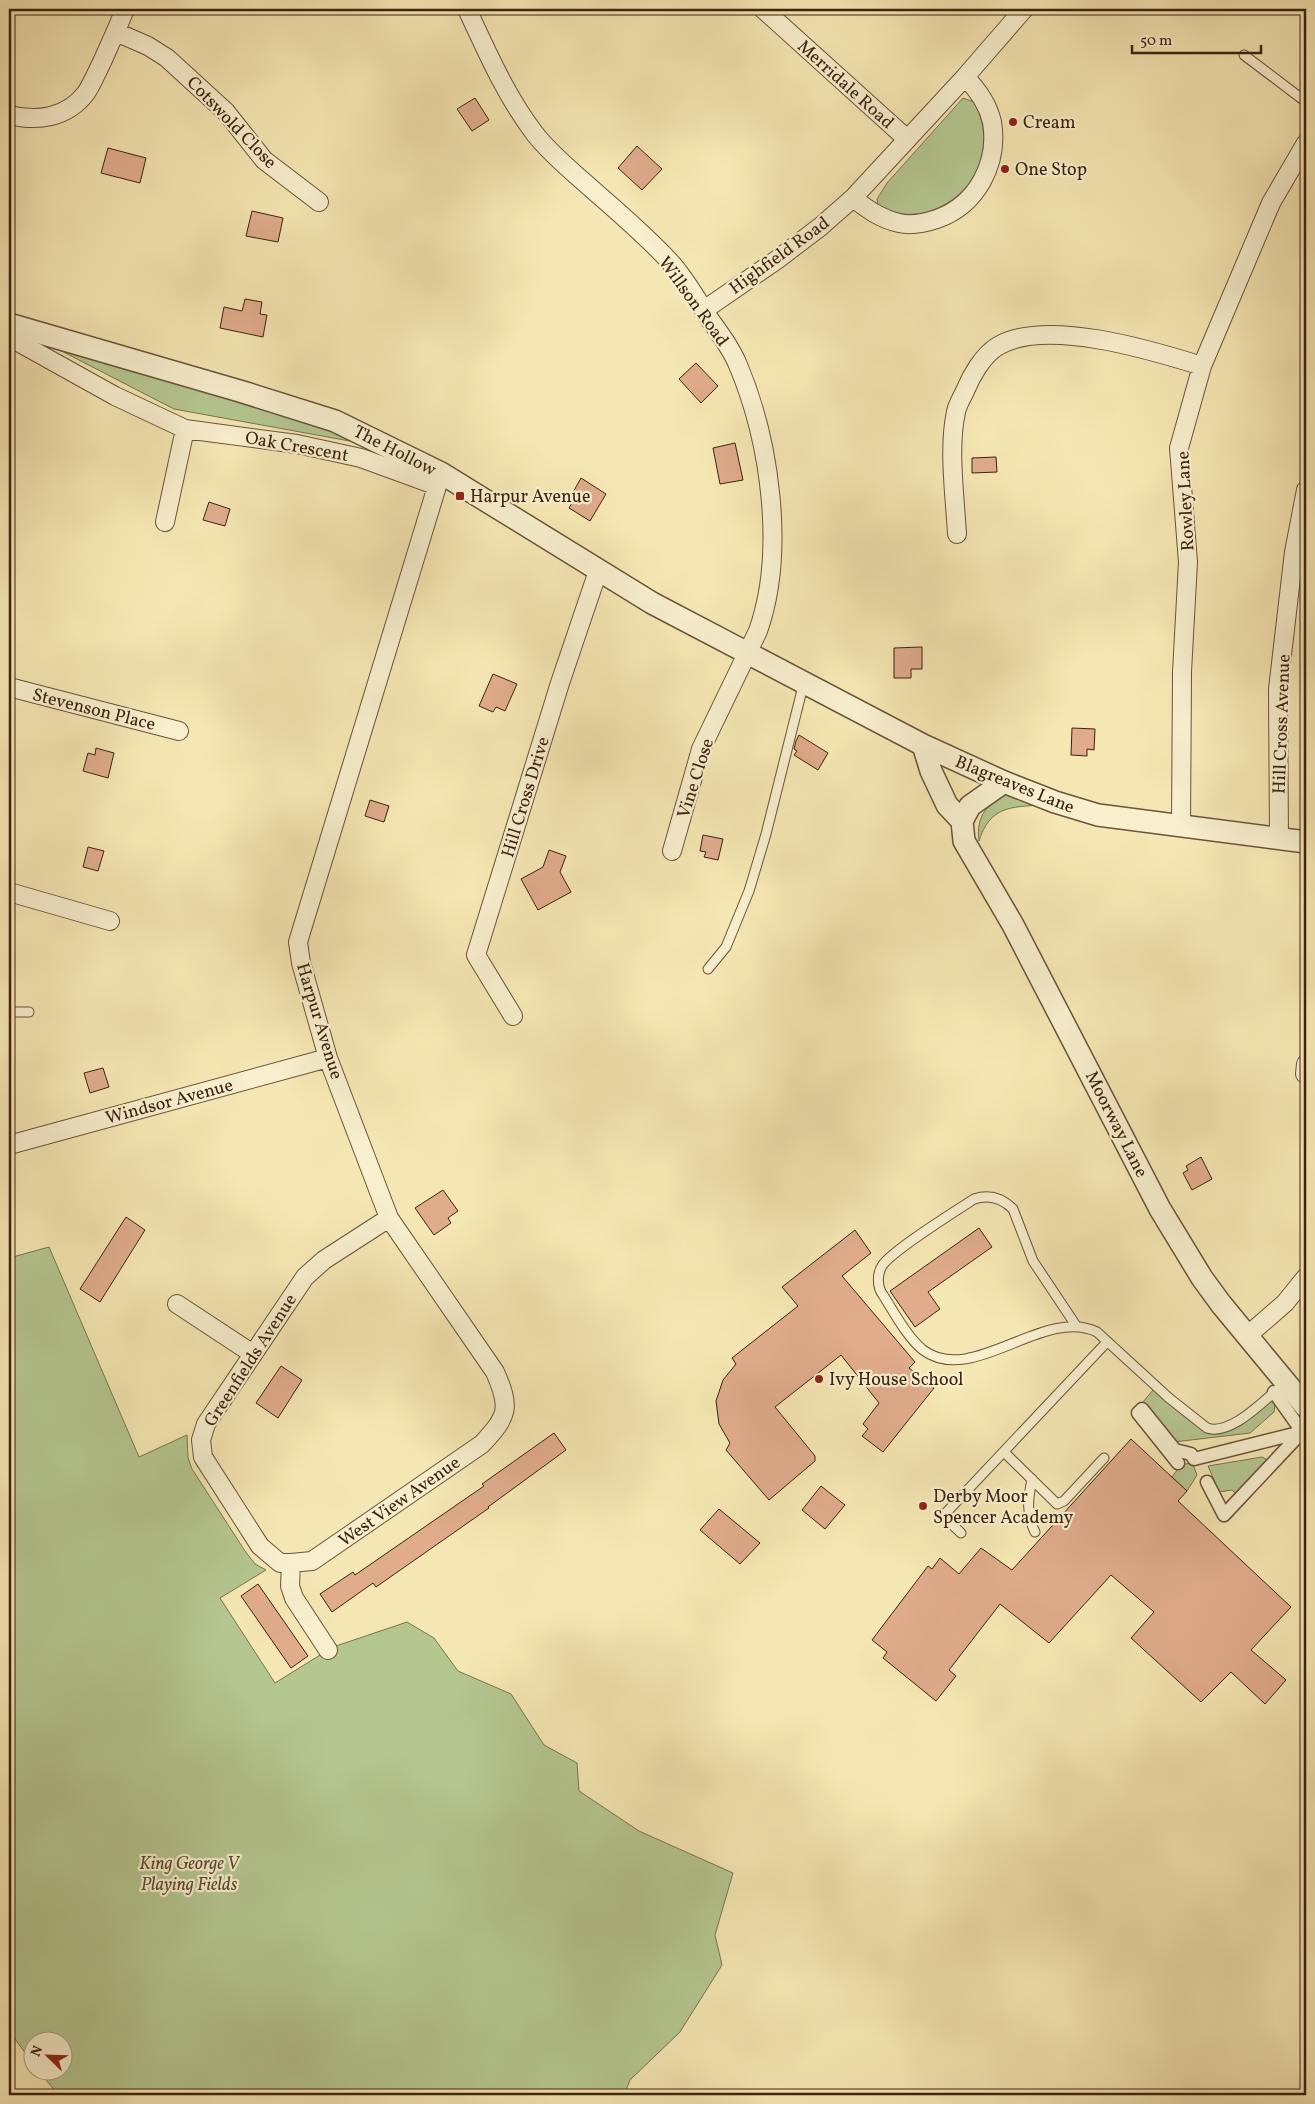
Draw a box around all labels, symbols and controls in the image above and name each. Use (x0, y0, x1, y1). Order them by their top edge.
scale bar (1132, 22, 1261, 54)
text: 50 m (1140, 31, 1172, 52)
street label: Merridale Road (791, 35, 899, 135)
street label: Cotswold Close (180, 71, 282, 175)
place label: Cream (1023, 111, 1076, 136)
marker: Cream (1007, 116, 1019, 128)
place label: One Stop (1015, 158, 1087, 183)
marker: One Stop (999, 163, 1011, 175)
street label: Highfield Road (725, 211, 835, 301)
street label: Willson Road (652, 252, 734, 352)
street label: The Hollow (349, 420, 440, 483)
street label: Oak Crescent (243, 426, 350, 469)
street label: Rowley Lane (1171, 450, 1202, 552)
place label: Harpur Avenue (470, 485, 591, 510)
marker: Harpur Avenue (454, 490, 466, 502)
street label: Hill Cross Avenue (1268, 654, 1297, 794)
street label: Stevenson Place (29, 683, 158, 738)
street label: Hill Cross Drive (496, 734, 557, 861)
street label: Vine Close (672, 735, 721, 822)
street label: Blagreaves Lane (951, 750, 1078, 821)
street label: Harpur Avenue (289, 960, 348, 1083)
street label: Moorway Lane (1078, 1067, 1153, 1182)
street label: Windsor Avenue (103, 1073, 236, 1131)
street label: Greenfields Avenue (199, 1289, 304, 1432)
place label: Ivy House School (829, 1368, 963, 1393)
marker: Ivy House School (813, 1373, 825, 1385)
street label: West View Avenue (334, 1451, 466, 1554)
place label: Derby Moor Spencer Academy (933, 1485, 1073, 1531)
marker: Derby Moor Spencer Academy (917, 1500, 929, 1512)
park label: King George V Playing Fields (139, 1852, 241, 1898)
north arrow (22, 2032, 72, 2082)
text: N (27, 2043, 48, 2060)

